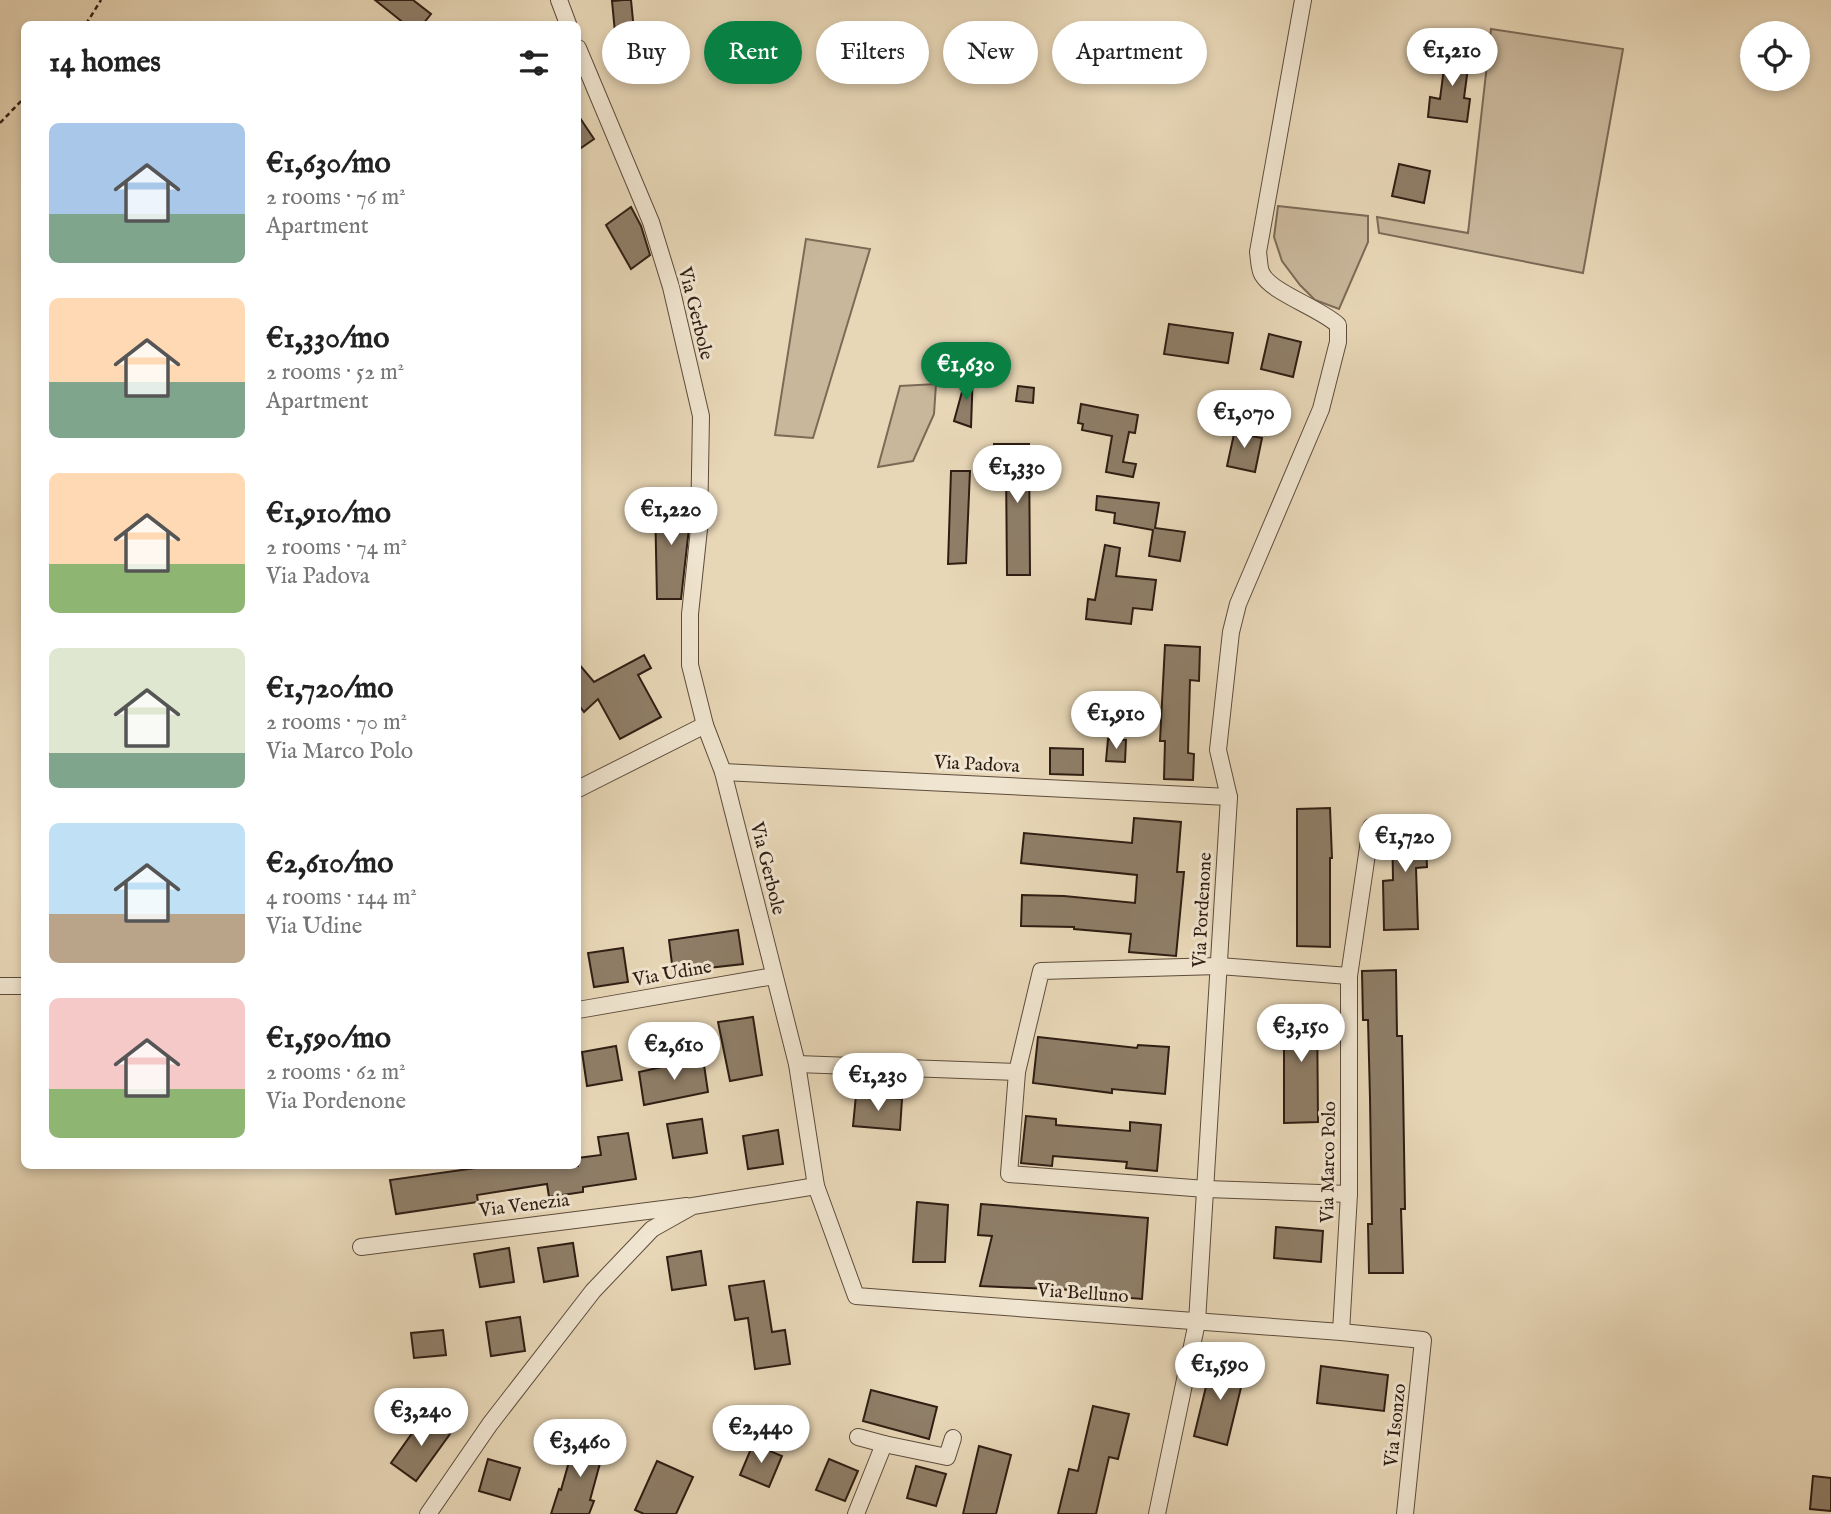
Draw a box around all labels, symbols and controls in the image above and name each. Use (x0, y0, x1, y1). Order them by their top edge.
chip: Buy (602, 21, 690, 84)
chip: Rent (704, 21, 802, 84)
chip: Filters (816, 21, 929, 84)
chip: New (943, 21, 1038, 84)
chip: Apartment (1052, 21, 1207, 84)
map controls (1740, 21, 1810, 91)
button: locate (1740, 21, 1810, 91)
pin: €1,210 (1395, 28, 1509, 88)
text: €1,210 (1423, 36, 1481, 65)
text: 14 homes (49, 44, 161, 82)
icon: filters (515, 44, 553, 82)
text: €1,630/mo (266, 145, 391, 183)
icon: home (105, 151, 189, 235)
text: 2 rooms · 76 m² (266, 183, 406, 212)
text: Apartment (266, 212, 369, 241)
street label: Via Gerbole (672, 264, 718, 363)
text: €1,330/mo (266, 320, 389, 358)
icon: home (105, 326, 189, 410)
pin: €1,630 (909, 342, 1023, 402)
text: €1,630 (937, 350, 995, 379)
text: 2 rooms · 52 m² (266, 358, 404, 387)
text: Apartment (266, 387, 369, 416)
pin: €1,070 (1187, 391, 1301, 450)
text: €1,070 (1213, 398, 1275, 427)
pin: €1,330 (960, 446, 1074, 505)
text: €1,330 (989, 453, 1045, 482)
pin: €1,220 (614, 488, 728, 547)
text: €1,910/mo (266, 495, 391, 533)
text: €1,220 (640, 495, 702, 524)
icon: home (105, 501, 189, 585)
text: 2 rooms · 74 m² (266, 533, 407, 562)
text: Via Padova (266, 562, 370, 591)
text: €1,720/mo (266, 670, 393, 708)
icon: home (105, 676, 189, 760)
pin: €1,910 (1059, 692, 1173, 751)
text: €1,910 (1087, 699, 1145, 728)
text: 2 rooms · 70 m² (266, 708, 407, 737)
text: Via Marco Polo (266, 737, 413, 766)
street label: Via Padova (932, 751, 1021, 779)
pin: €1,720 (1348, 814, 1462, 874)
street label: Via Gerbole (744, 819, 790, 918)
text: €1,720 (1375, 822, 1435, 851)
text: €2,610/mo (266, 845, 393, 883)
icon: home (105, 851, 189, 935)
street label: Via Pordenone (1188, 851, 1218, 969)
text: 4 rooms · 144 m² (266, 883, 417, 912)
text: Via Udine (266, 912, 362, 941)
street label: Via Udine (630, 955, 714, 993)
pin: €3,150 (1244, 1004, 1358, 1064)
text: €3,150 (1273, 1012, 1329, 1041)
text: €1,590/mo (266, 1020, 391, 1058)
pin: €2,610 (617, 1023, 731, 1082)
icon: home (105, 1026, 189, 1110)
text: €2,610 (644, 1030, 704, 1059)
pin: €1,230 (821, 1054, 935, 1113)
text: 2 rooms · 62 m² (266, 1058, 406, 1087)
text: €1,230 (849, 1061, 907, 1090)
text: Via Pordenone (266, 1087, 406, 1116)
street label: Via Marco Polo (1316, 1101, 1342, 1224)
street label: Via Venezia (477, 1188, 572, 1224)
street label: Via Belluno (1035, 1279, 1129, 1309)
pin: €1,590 (1163, 1342, 1277, 1402)
text: €1,590 (1191, 1350, 1249, 1379)
street label: Via Isonzo (1380, 1382, 1412, 1469)
pin: €3,240 (364, 1388, 478, 1448)
text: €3,240 (390, 1396, 452, 1425)
pin: €2,440 (704, 1406, 818, 1465)
text: €2,440 (729, 1413, 793, 1442)
pin: €3,460 (523, 1420, 637, 1479)
text: €3,460 (549, 1427, 611, 1456)

